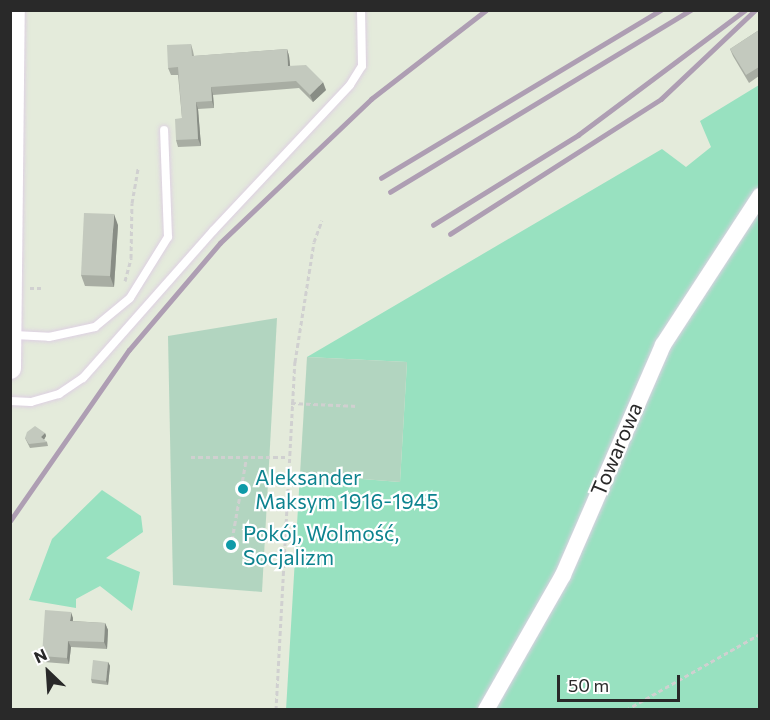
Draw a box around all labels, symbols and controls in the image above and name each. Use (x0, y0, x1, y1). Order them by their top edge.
street label: Towarowa (585, 398, 647, 500)
place label: Aleksander Maksym 1916-1945 (255, 464, 439, 514)
marker: Aleksander Maksym 1916-1945 (236, 482, 250, 496)
place label: Pokój, Wolmość, Socjalizm (243, 520, 399, 570)
marker: Pokój, Wolmość, Socjalizm (224, 538, 238, 552)
north arrow (18, 642, 78, 702)
text: N (31, 644, 50, 666)
scale bar (560, 663, 683, 701)
text: 50 m (568, 674, 609, 696)

